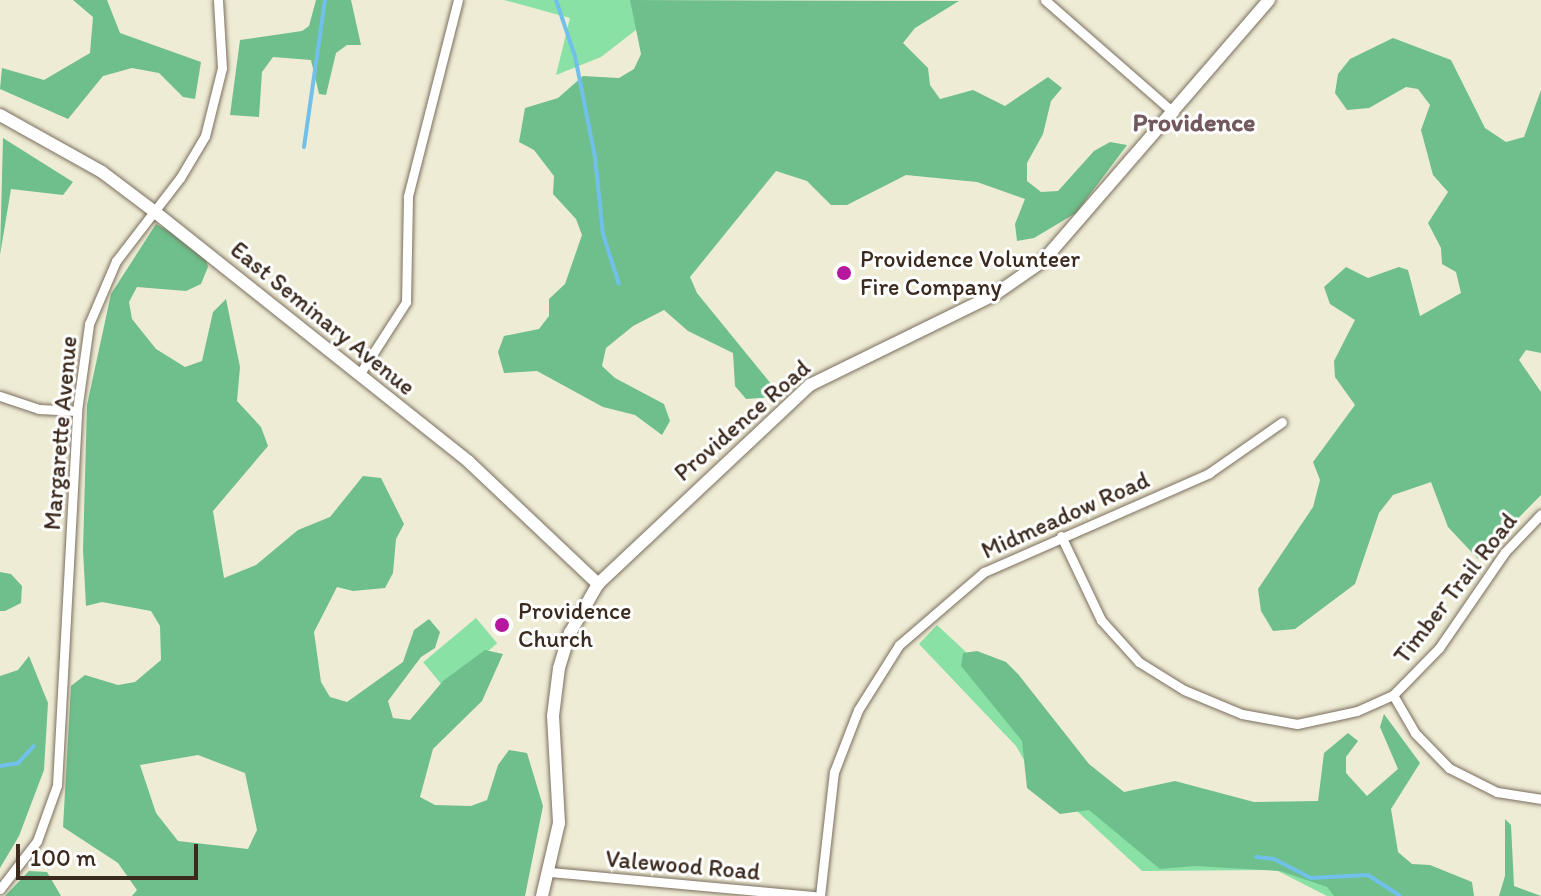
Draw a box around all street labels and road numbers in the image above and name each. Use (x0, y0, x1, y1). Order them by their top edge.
street label: East Seminary Avenue (225, 235, 421, 401)
street label: Margarette Avenue (37, 335, 83, 531)
street label: Providence Road (668, 353, 816, 487)
street label: Midmeadow Road (977, 465, 1153, 565)
street label: Timber Trail Road (1388, 507, 1522, 669)
street label: Valewood Road (605, 844, 761, 886)

